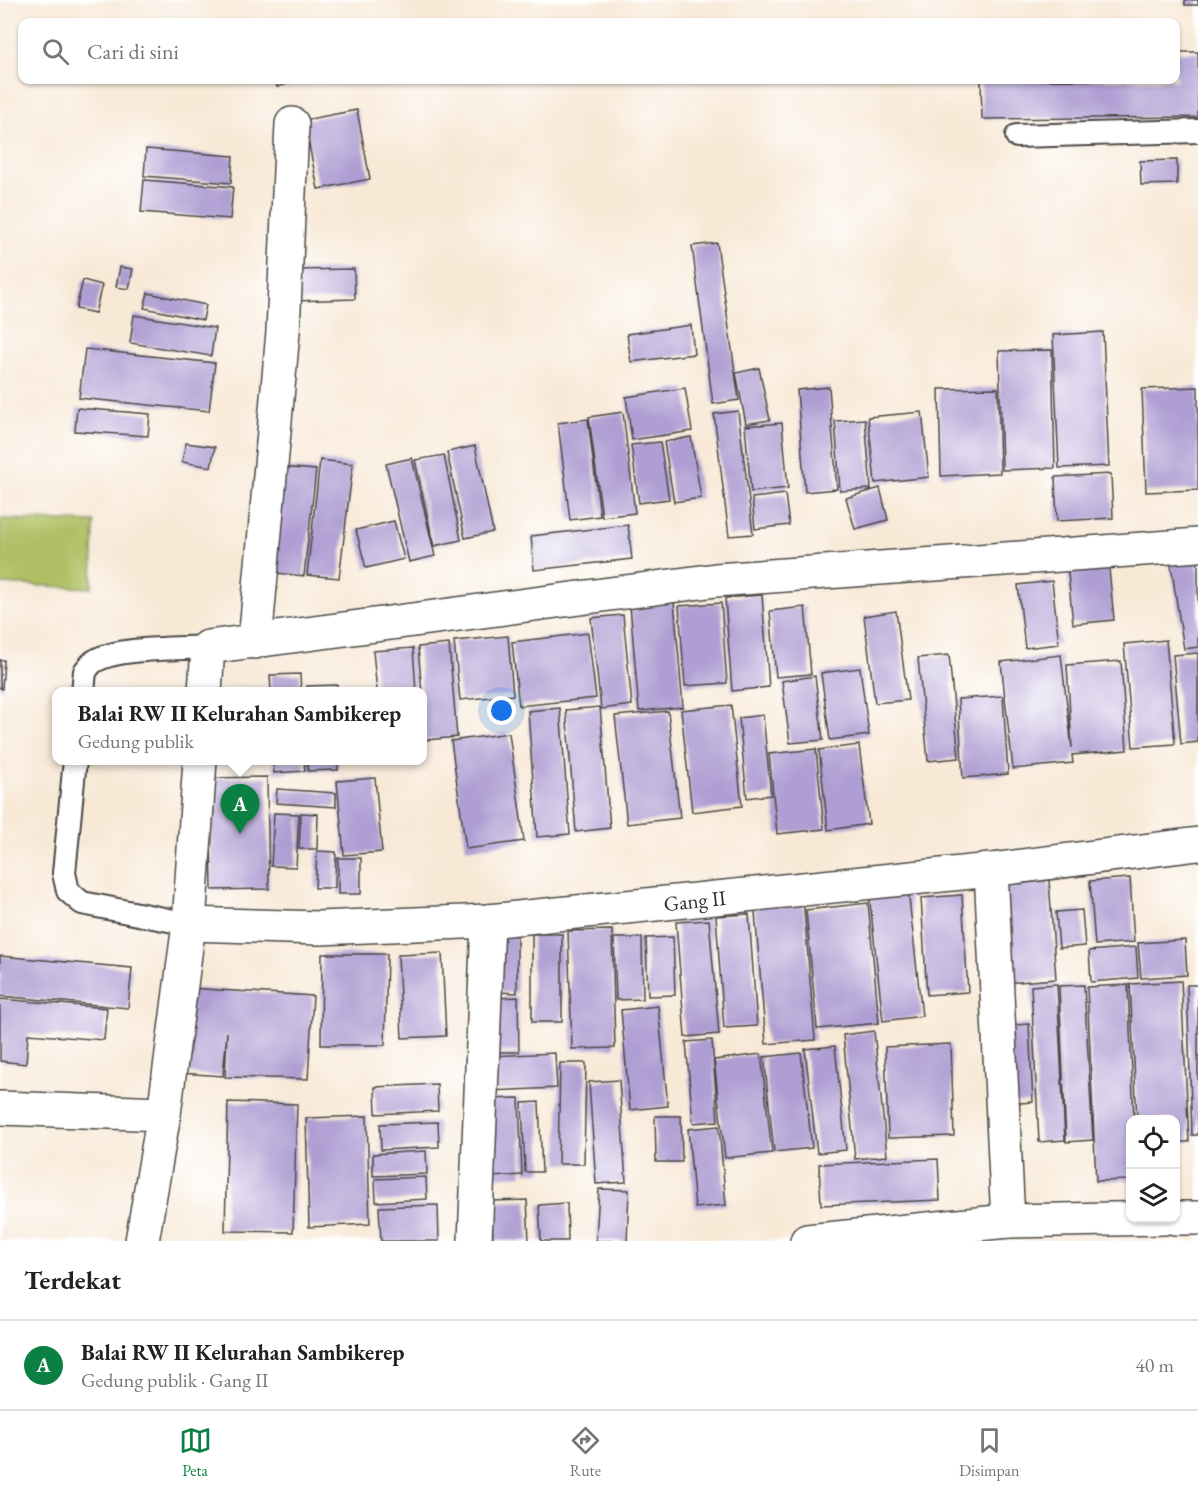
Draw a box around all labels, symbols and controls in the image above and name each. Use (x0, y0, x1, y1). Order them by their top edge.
search box (18, 18, 1180, 84)
icon: search (39, 35, 72, 68)
text: Cari di sini (87, 37, 179, 66)
popup (52, 687, 427, 765)
your location (487, 696, 516, 725)
text: Balai RW II Kelurahan Sambikerep (78, 699, 401, 728)
text: Gedung publik (78, 728, 194, 754)
pin: A (220, 784, 260, 834)
street label: Gang II (662, 883, 727, 917)
map controls (1126, 1115, 1180, 1223)
button: locate (1126, 1115, 1180, 1169)
button: layers (1126, 1169, 1180, 1223)
text: Terdekat (24, 1263, 121, 1297)
text: Balai RW II Kelurahan Sambikerep (81, 1338, 404, 1367)
text: A (36, 1352, 51, 1378)
text: 40 m (1135, 1352, 1174, 1378)
text: Gedung publik · Gang II (81, 1367, 269, 1393)
tab: Peta (179, 1424, 212, 1481)
tab: Rute (569, 1424, 602, 1481)
tab: Disimpan (959, 1424, 1019, 1481)

